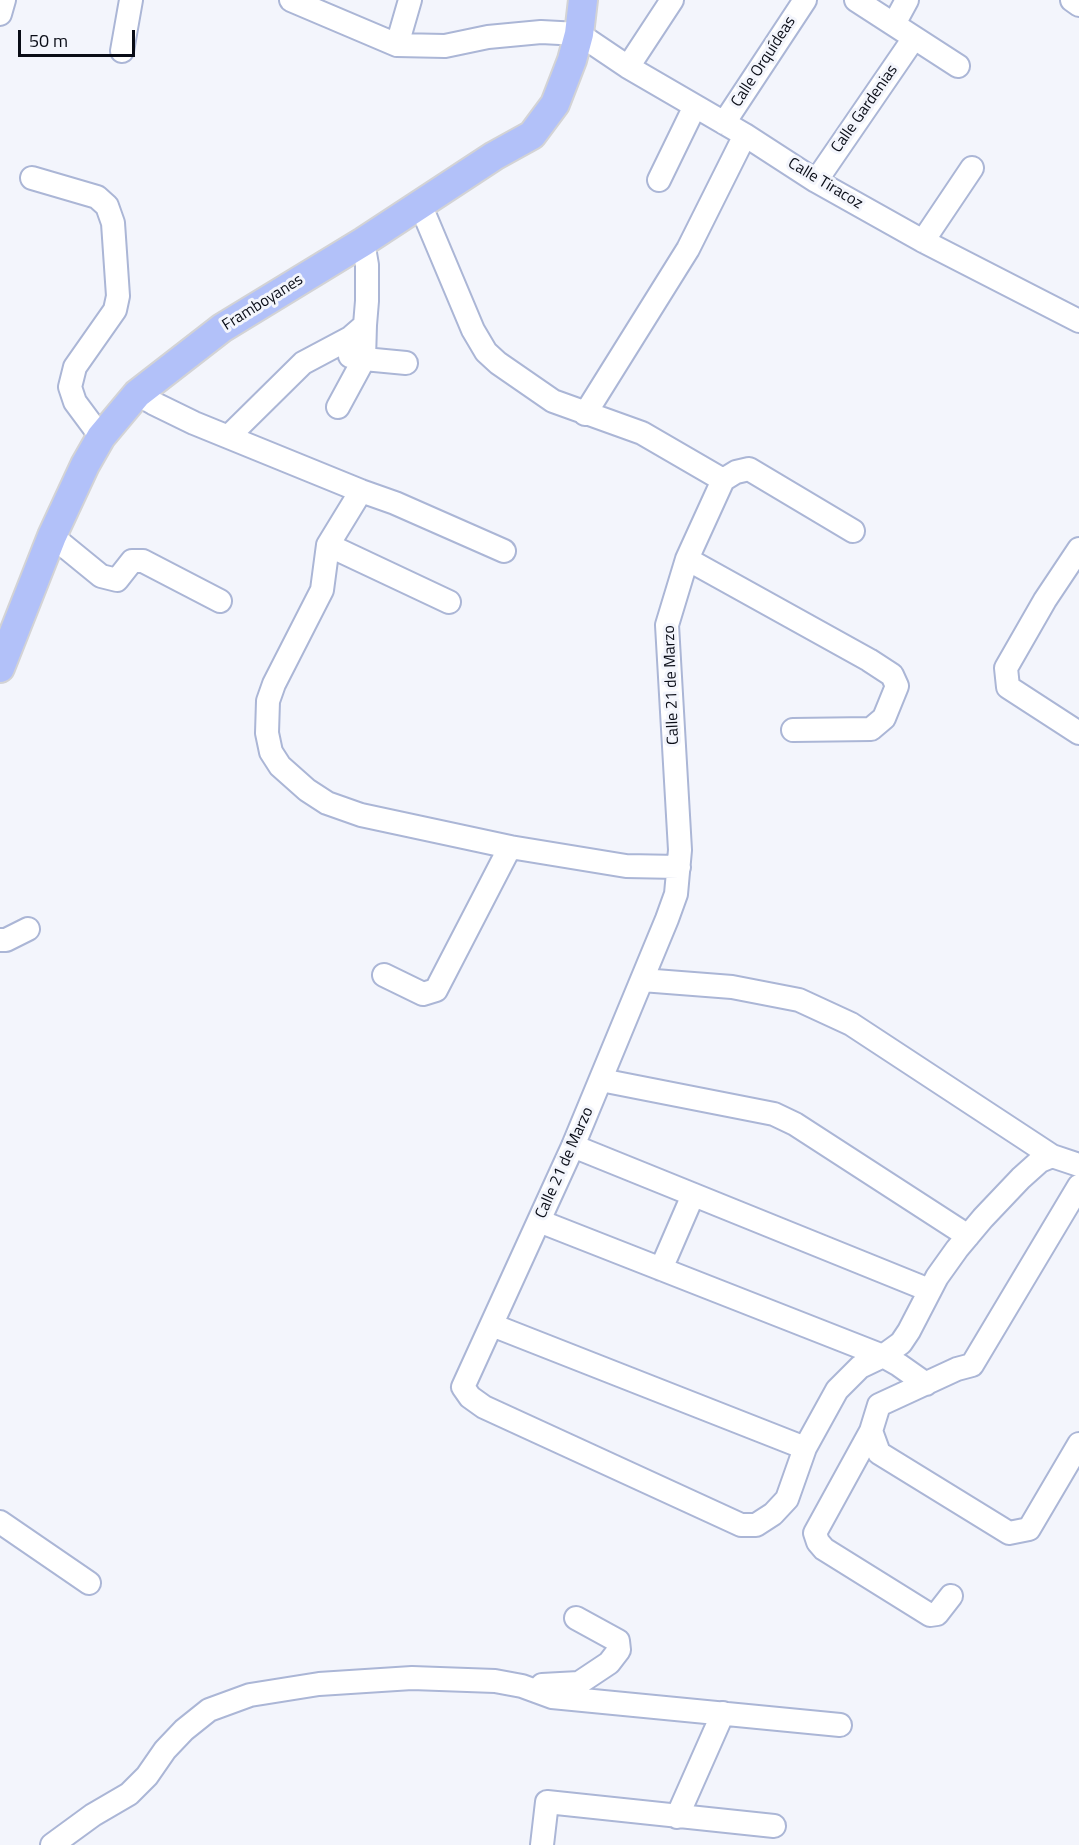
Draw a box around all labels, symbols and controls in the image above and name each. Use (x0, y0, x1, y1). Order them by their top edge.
street label: Calle Orquídeas (728, 13, 800, 111)
scale bar (21, 18, 138, 56)
text: 50 m (29, 27, 68, 54)
street label: Calle Gardenias (828, 61, 902, 157)
street label: Calle Tiracoz (784, 154, 866, 214)
street label: Framboyanes (219, 271, 307, 335)
street label: Calle 21 de Marzo (660, 625, 684, 745)
street label: Calle 21 de Marzo (532, 1104, 598, 1222)

